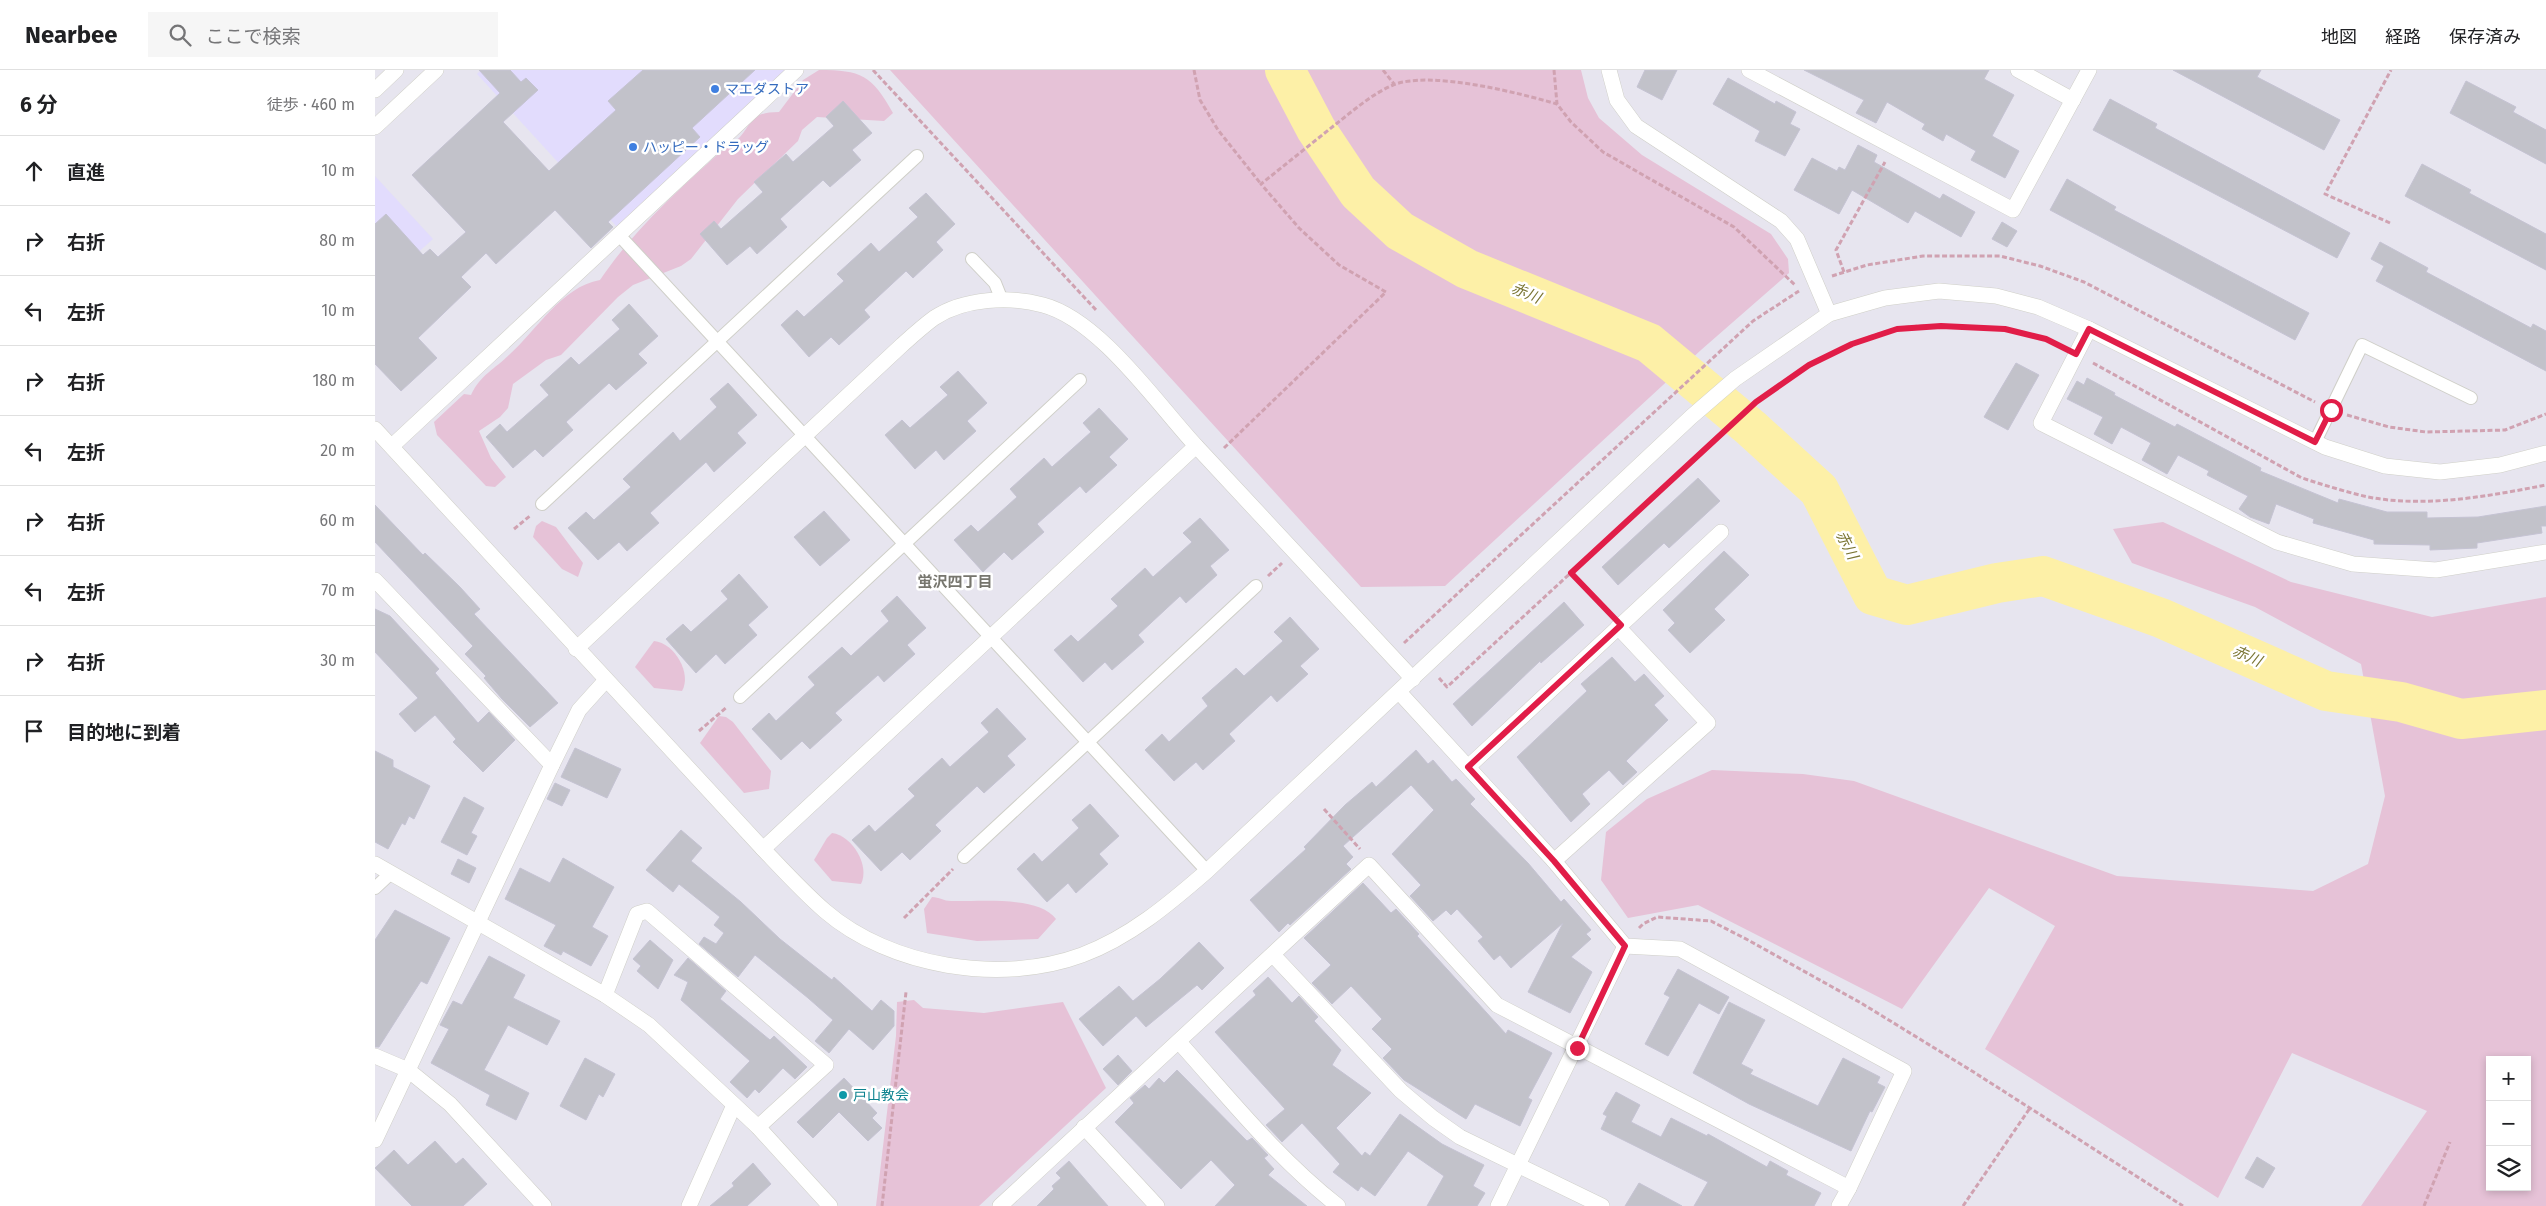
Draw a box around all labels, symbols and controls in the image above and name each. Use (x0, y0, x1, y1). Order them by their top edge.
search box (148, 12, 498, 57)
text: Nearbee (25, 21, 118, 49)
icon: search (166, 21, 194, 49)
text: ここで検索 (206, 25, 301, 48)
text: 地図 (2321, 26, 2357, 48)
text: 経路 (2385, 26, 2421, 48)
text: 保存済み (2449, 26, 2521, 48)
place label: マエダストア (725, 81, 809, 98)
marker: マエダストア (709, 83, 721, 95)
text: 6 分 (20, 92, 58, 118)
text: 徒歩 · 460 m (267, 95, 355, 114)
place label: ハッピー・ドラッグ (643, 139, 769, 156)
marker: ハッピー・ドラッグ (627, 141, 639, 153)
icon: ahead (20, 157, 48, 185)
text: 直進 (67, 161, 105, 184)
text: 10 m (321, 161, 355, 180)
icon: right (20, 227, 48, 255)
text: 右折 (67, 231, 105, 254)
text: 80 m (319, 231, 355, 250)
water label: 赤川 (1509, 279, 1545, 308)
icon: left (20, 297, 48, 325)
text: 左折 (67, 301, 105, 324)
text: 10 m (321, 301, 355, 320)
icon: right (20, 367, 48, 395)
text: 右折 (67, 371, 105, 394)
text: 180 m (312, 371, 355, 390)
route start (2320, 399, 2343, 422)
icon: left (20, 437, 48, 465)
text: 左折 (67, 441, 105, 464)
text: 20 m (320, 441, 355, 460)
icon: right (20, 507, 48, 535)
text: 右折 (67, 511, 105, 534)
text: 60 m (320, 511, 355, 530)
water label: 赤川 (1832, 528, 1863, 564)
district label: 蛍沢四丁目 (917, 573, 993, 591)
icon: left (20, 577, 48, 605)
text: 左折 (67, 581, 105, 604)
text: 70 m (321, 581, 355, 600)
water label: 赤川 (2230, 642, 2266, 671)
icon: right (20, 647, 48, 675)
text: 右折 (67, 651, 105, 674)
text: 30 m (320, 651, 355, 670)
icon: arrive (20, 717, 48, 745)
text: 目的地に到着 (67, 721, 181, 744)
route end (1566, 1037, 1589, 1060)
map controls (2486, 1056, 2531, 1191)
button: + (2486, 1056, 2531, 1101)
place label: 戸山教会 (853, 1087, 909, 1104)
marker: 戸山教会 (837, 1089, 849, 1101)
button: − (2486, 1101, 2531, 1146)
button: layers (2486, 1146, 2531, 1191)

